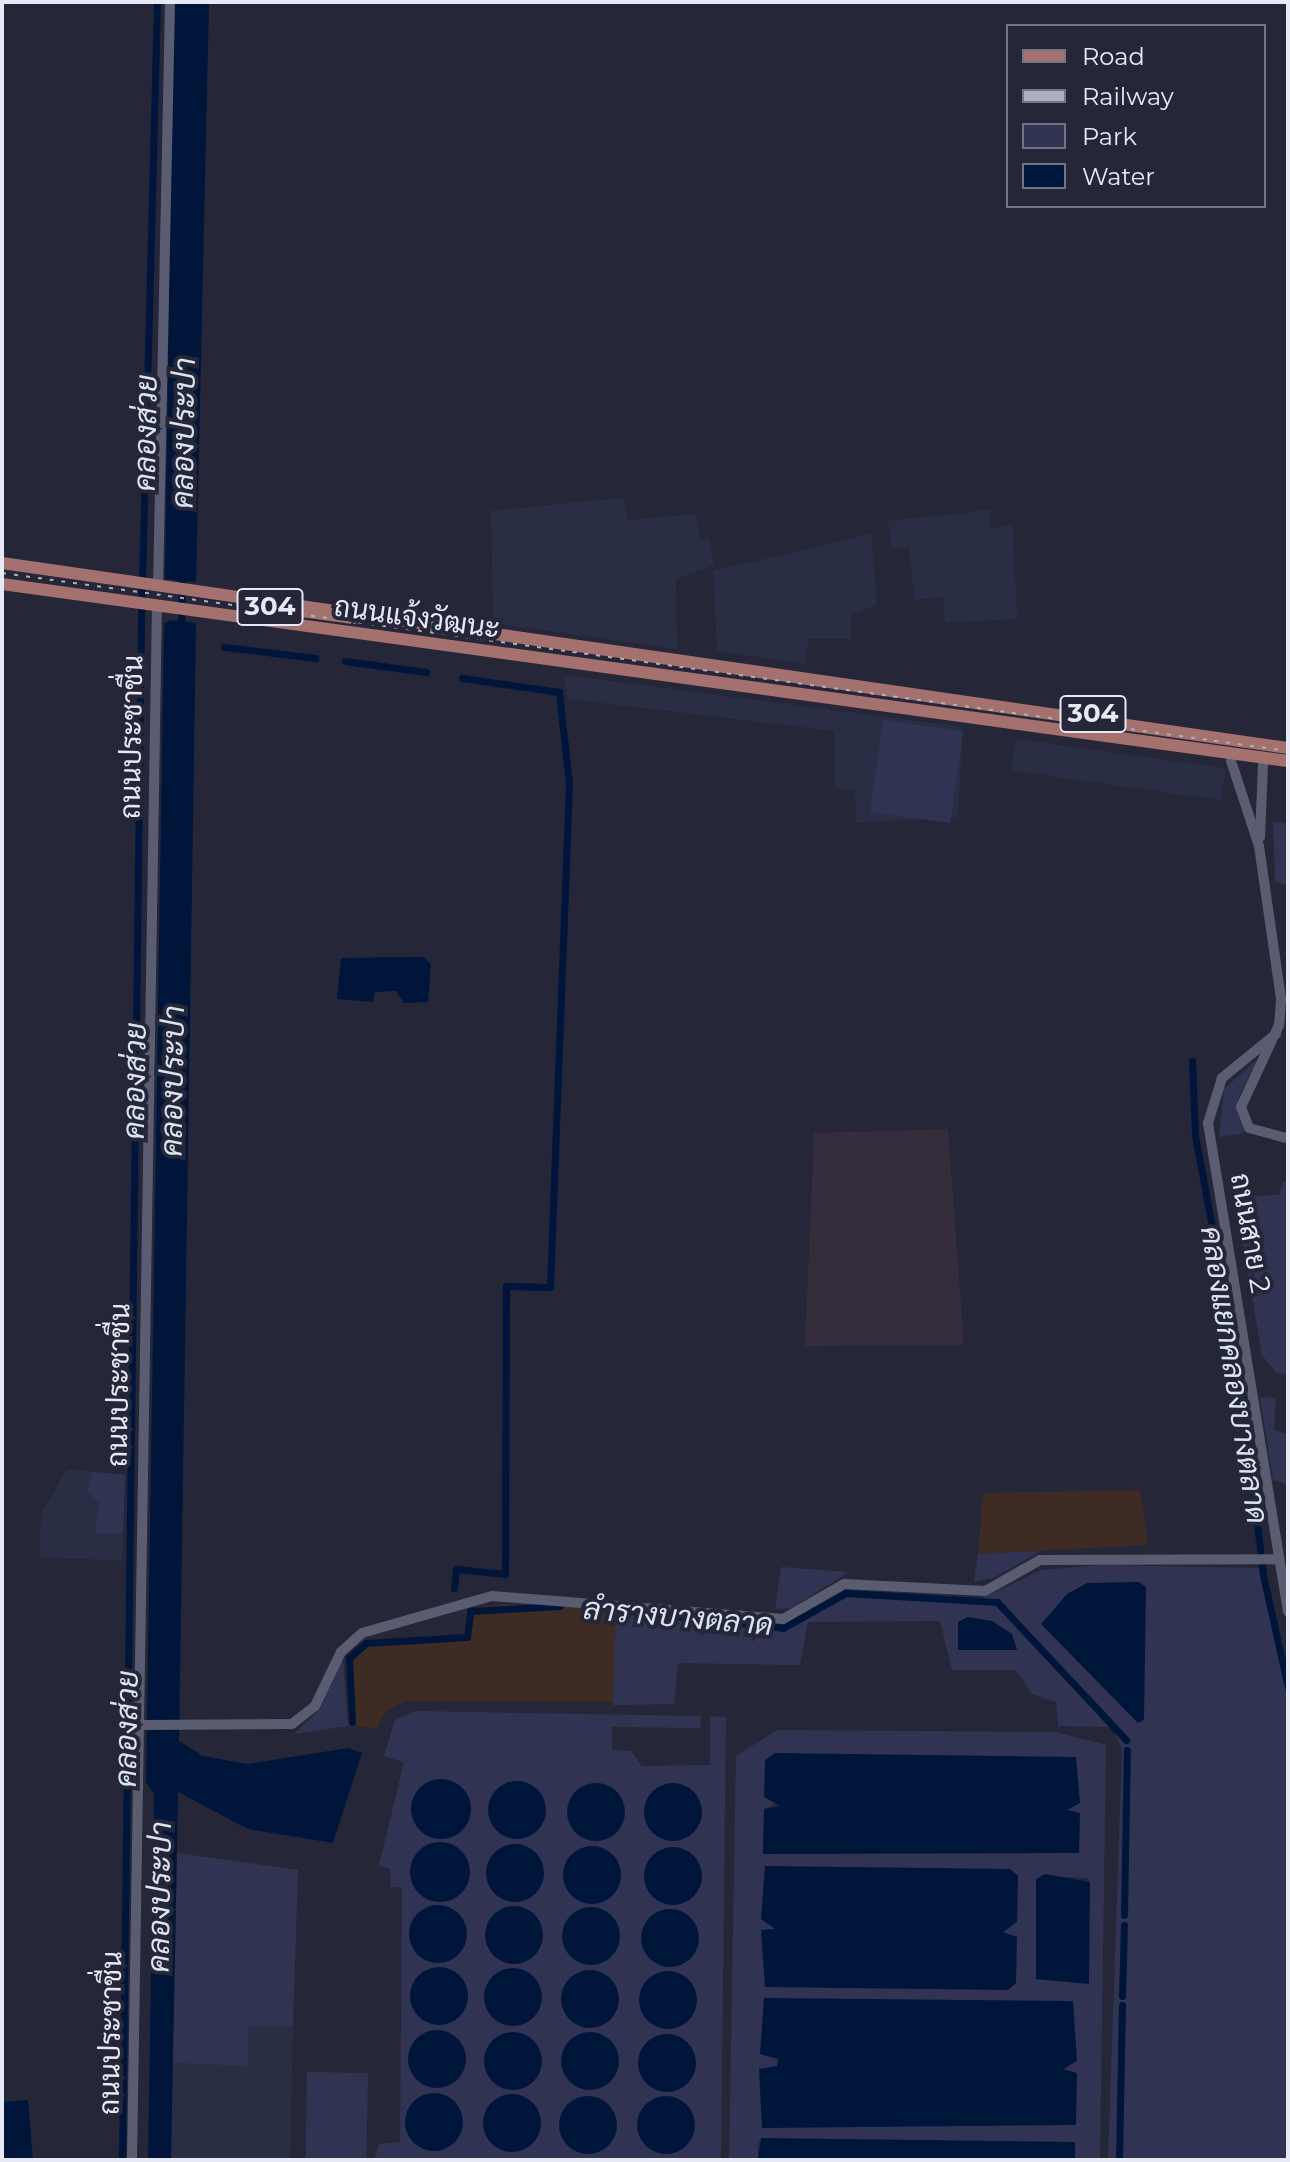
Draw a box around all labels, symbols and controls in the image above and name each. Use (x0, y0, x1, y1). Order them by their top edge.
legend (1006, 24, 1266, 208)
text: Road (1082, 42, 1145, 71)
text: Railway (1082, 82, 1174, 111)
text: Park (1082, 122, 1137, 151)
text: Water (1082, 162, 1155, 191)
water label: คลองประปา (165, 357, 203, 509)
water label: คลองส่วย (127, 374, 165, 492)
road number: 304 (236, 585, 304, 629)
street label: ถนนแจ้งวัฒนะ (332, 589, 502, 645)
street label: ถนนประชาชื่น (113, 655, 149, 819)
road number: 304 (1059, 692, 1127, 736)
water label: คลองประปา (154, 1005, 192, 1157)
water label: คลองส่วย (116, 1022, 154, 1140)
street label: ถนนสาย 2 (1224, 1170, 1278, 1296)
water label: คลองแยกคลองบางตลาด (1193, 1224, 1275, 1526)
street label: ถนนประชาชื่น (100, 1303, 136, 1467)
water label: ลำรางบางตลาด (582, 1591, 774, 1643)
water label: คลองส่วย (108, 1670, 146, 1788)
water label: คลองประปา (141, 1821, 179, 1973)
street label: ถนนประชาชื่น (92, 1951, 128, 2115)

